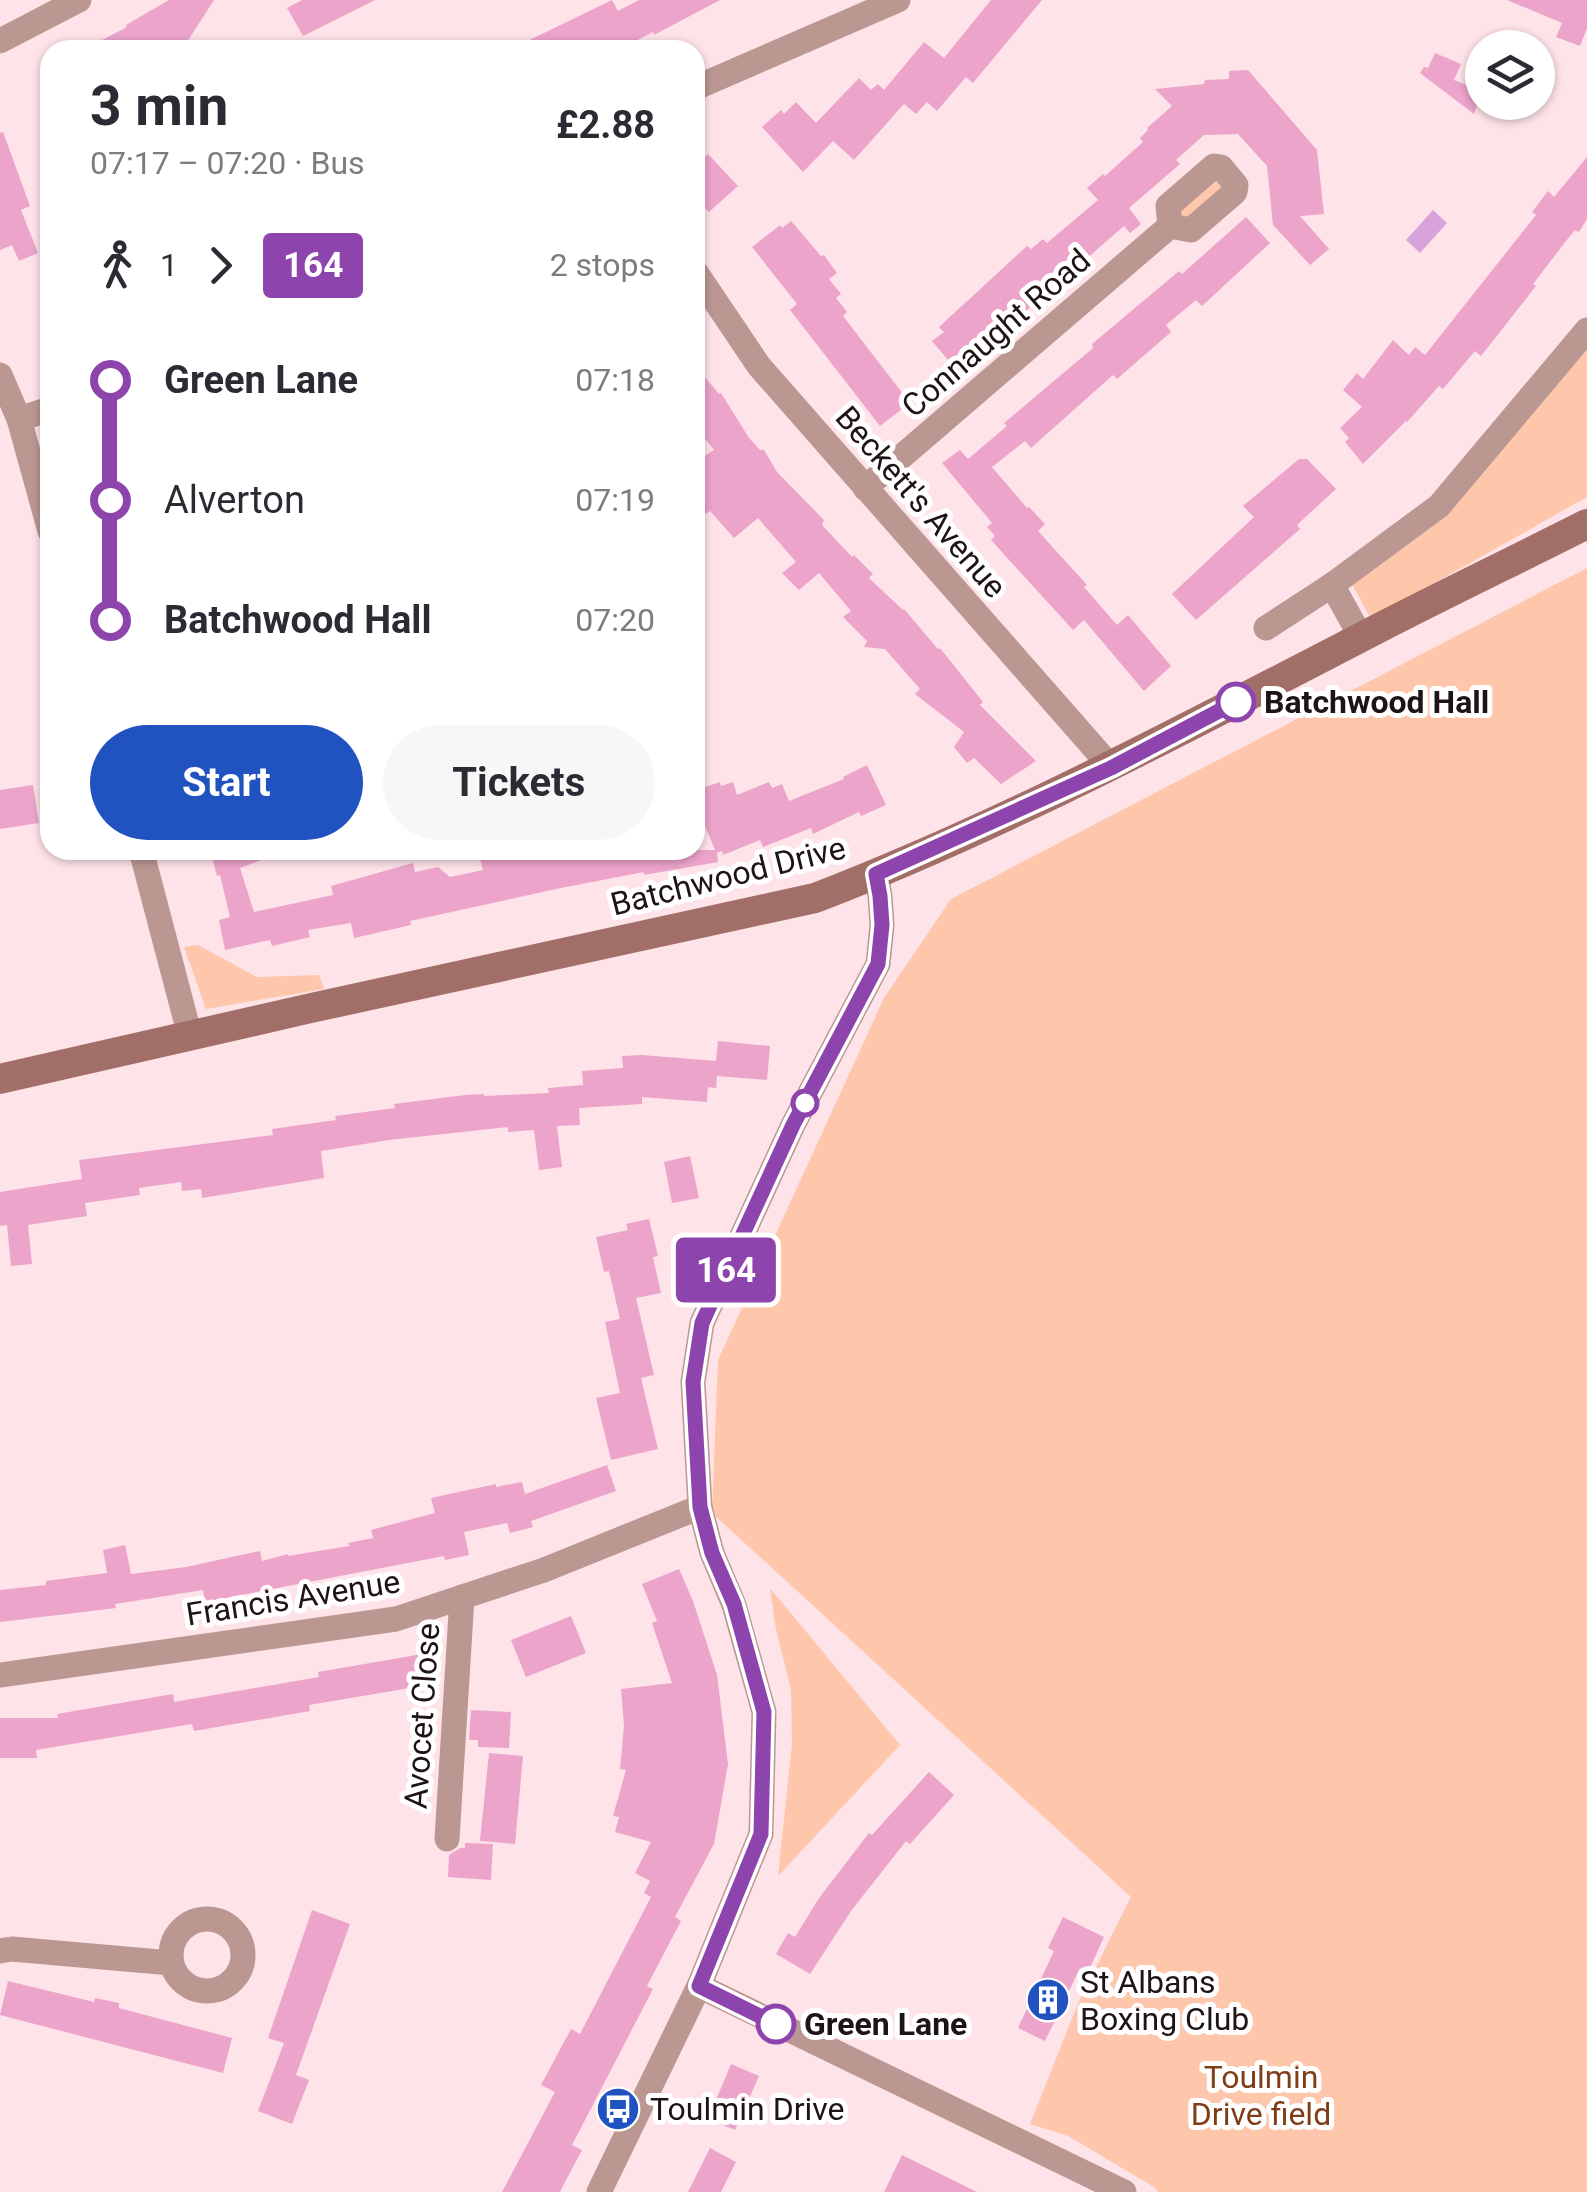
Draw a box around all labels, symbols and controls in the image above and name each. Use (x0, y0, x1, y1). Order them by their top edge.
map controls (1465, 30, 1555, 120)
button: layers (1465, 30, 1555, 120)
text: 3 min (90, 74, 228, 138)
text: £2.88 (556, 103, 655, 147)
text: 07:17 – 07:20 · Bus (90, 144, 365, 182)
icon: walk (90, 238, 145, 293)
icon: forward (193, 238, 248, 293)
street label: Connaught Road (894, 241, 1098, 425)
text: 164 (283, 245, 343, 286)
text: 1 (160, 246, 178, 284)
text: 2 stops (550, 246, 655, 284)
text: Green Lane (164, 358, 358, 402)
text: 07:18 (575, 361, 655, 399)
street label: Beckett's Avenue (828, 399, 1014, 605)
text: Alverton (164, 478, 305, 522)
text: 07:19 (575, 481, 655, 519)
text: Batchwood Hall (164, 598, 431, 642)
text: 07:20 (575, 601, 655, 639)
marker: Batchwood Hall (1217, 683, 1255, 721)
place label: Batchwood Hall (1264, 683, 1489, 721)
button: Start (90, 725, 363, 840)
button: Tickets (383, 725, 655, 840)
street label: Batchwood Drive (607, 828, 849, 924)
unlabelled marker (792, 1090, 818, 1116)
line badge: 164 (668, 1238, 784, 1302)
text: 164 (696, 1250, 756, 1291)
street label: Francis Avenue (183, 1562, 403, 1634)
street label: Avocet Close (397, 1622, 447, 1810)
place label: St Albans Boxing Club (1080, 1963, 1249, 2038)
building icon: St Albans Boxing Club (1025, 1977, 1071, 2023)
marker: Green Lane (757, 2005, 795, 2043)
place label: Green Lane (804, 2005, 967, 2043)
park label: Toulmin Drive field (1191, 2058, 1331, 2133)
bus stop icon: Toulmin Drive (595, 2086, 641, 2132)
place label: Toulmin Drive (650, 2090, 845, 2128)

